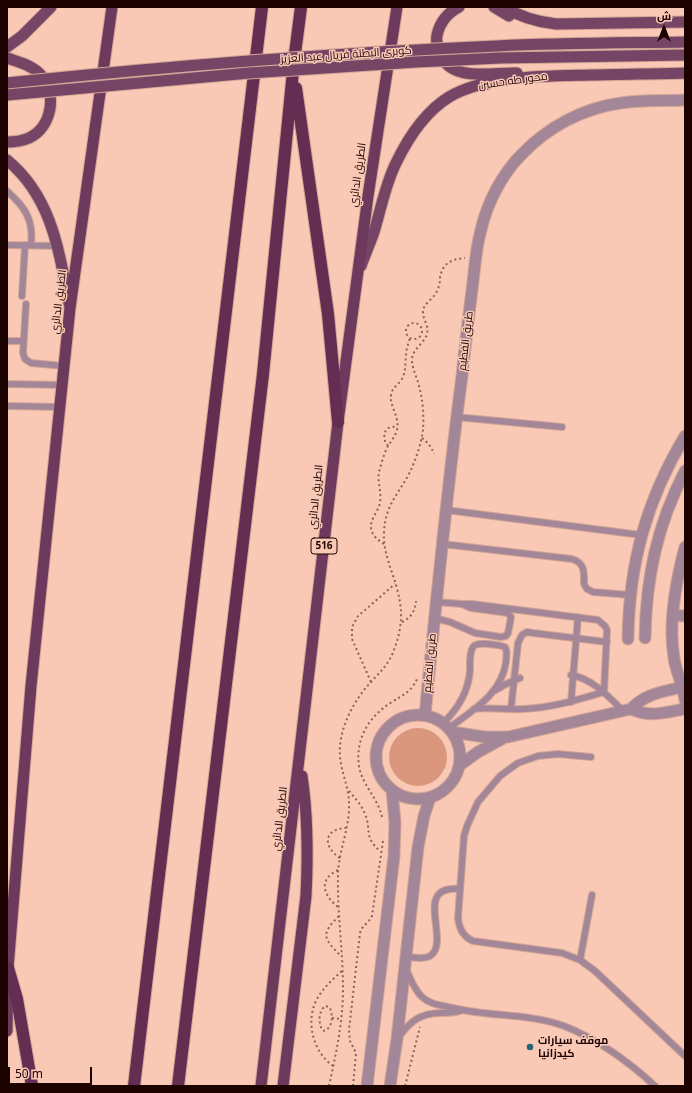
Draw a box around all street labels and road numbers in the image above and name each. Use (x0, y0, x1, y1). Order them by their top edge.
street label: كوبرى البطلة فريال عبد العزيز (280, 44, 412, 66)
street label: محور طه حسين (478, 70, 548, 92)
street label: الطريق الدائري (347, 142, 369, 208)
street label: الطريق الدائري (48, 269, 70, 335)
street label: طريق الفطيم (456, 311, 476, 371)
street label: الطريق الدائري (306, 464, 326, 530)
road number: 516 (311, 538, 337, 554)
street label: طريق الفطيم (421, 633, 439, 693)
street label: الطريق الدائري (269, 786, 291, 852)

